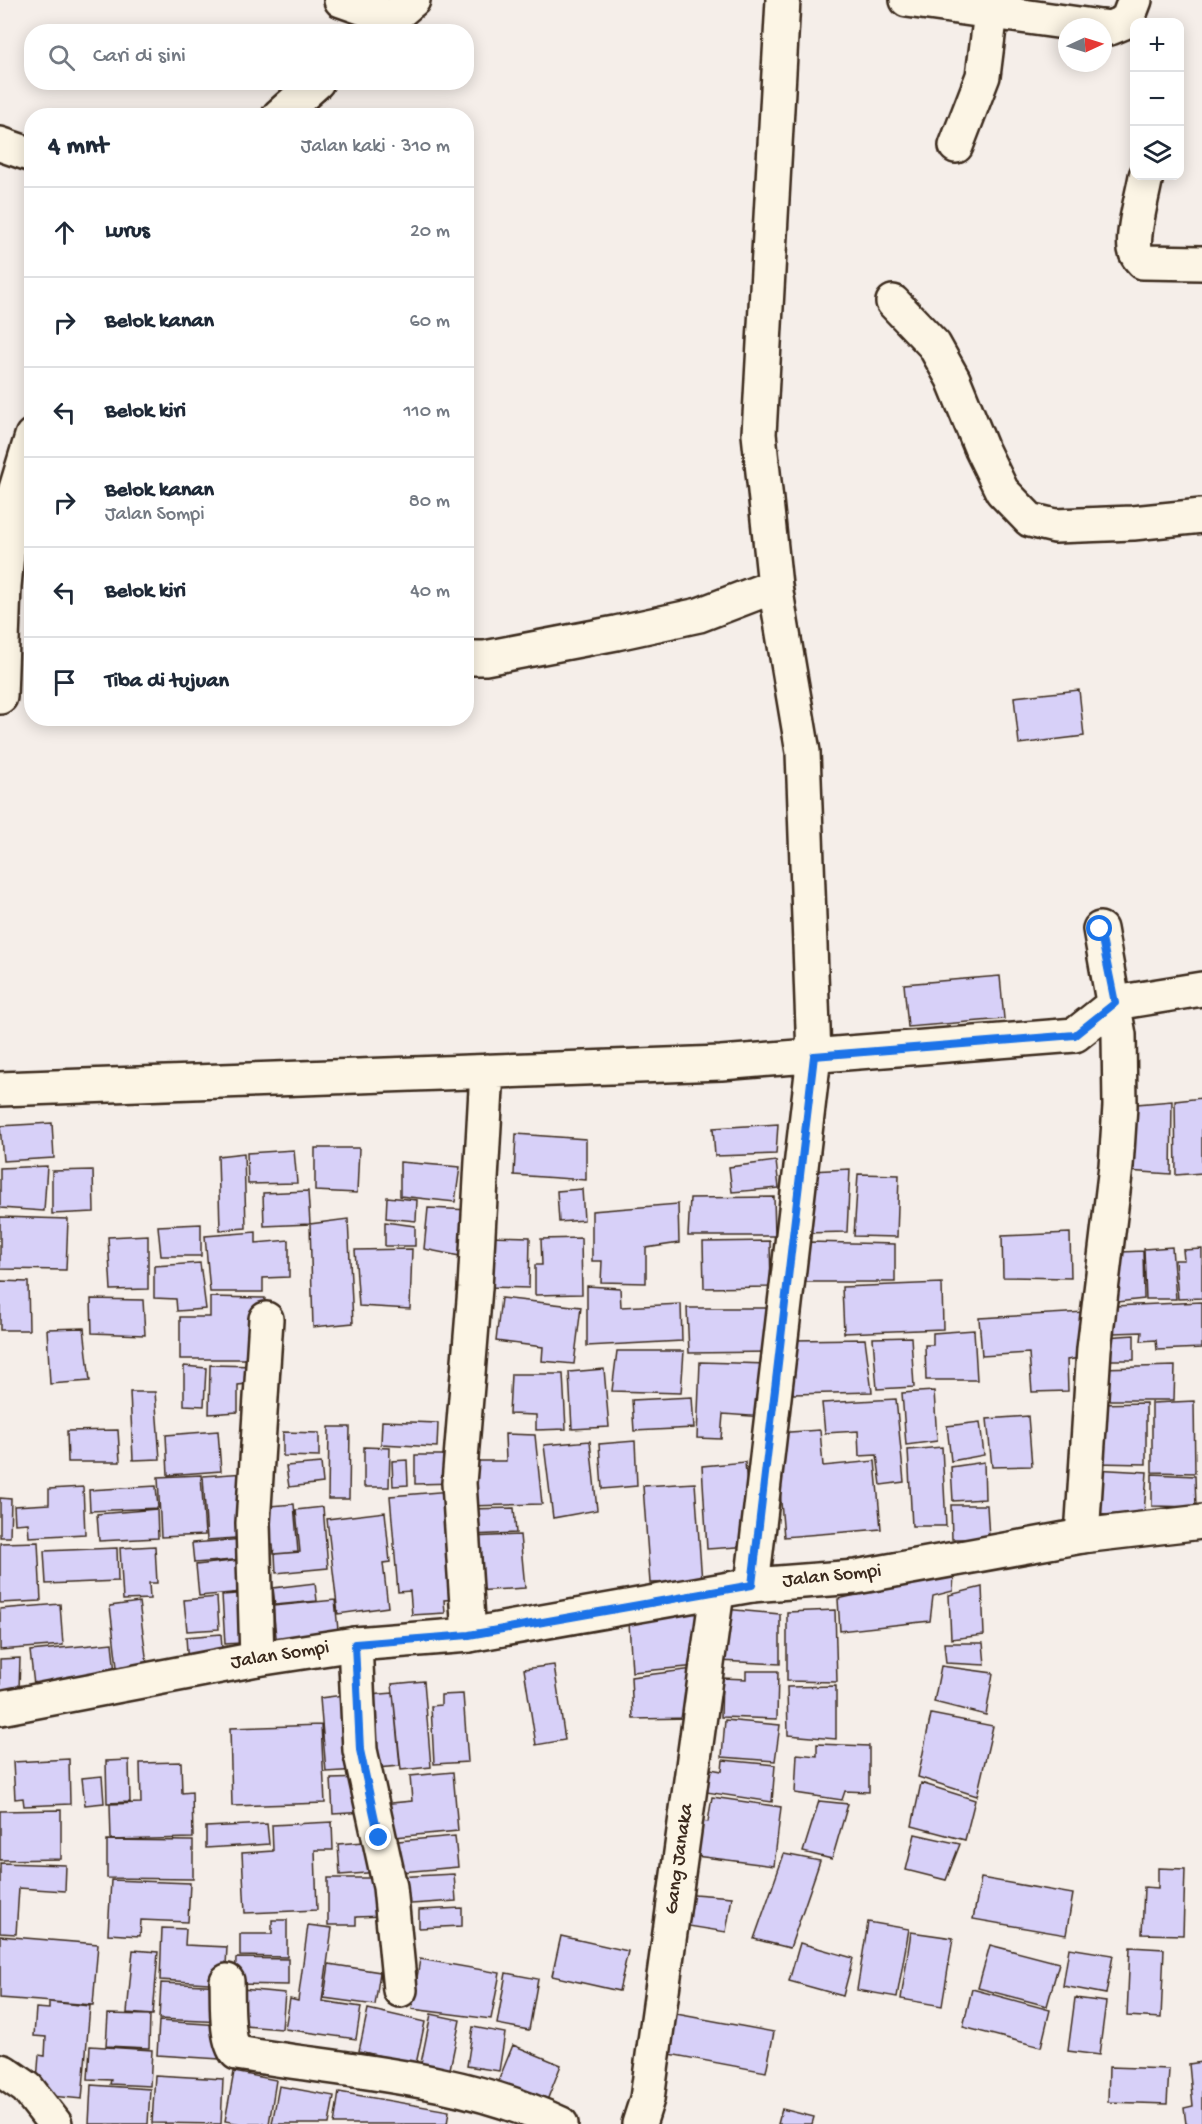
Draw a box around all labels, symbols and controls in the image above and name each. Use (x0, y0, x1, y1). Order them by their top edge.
north arrow (1058, 18, 1112, 72)
map controls (1130, 18, 1184, 180)
button: + (1130, 18, 1184, 72)
search box (24, 24, 474, 90)
icon: search (45, 41, 78, 74)
text: Cari di sini (93, 44, 186, 70)
button: − (1130, 72, 1184, 126)
button: layers (1130, 126, 1184, 180)
text: 4 mnt (48, 132, 108, 163)
text: Jalan kaki · 310 m (301, 136, 450, 159)
icon: ahead (48, 216, 81, 249)
text: Lurus (105, 219, 150, 245)
text: 20 m (410, 221, 450, 244)
icon: right (48, 306, 81, 339)
text: Belok kanan (105, 309, 214, 335)
text: 60 m (410, 311, 450, 334)
icon: left (48, 396, 81, 429)
text: Belok kiri (105, 399, 186, 425)
text: 110 m (404, 401, 450, 424)
text: Belok kanan (105, 478, 214, 504)
icon: right (48, 486, 81, 519)
text: 80 m (409, 491, 450, 514)
text: Jalan Sompi (105, 504, 204, 527)
icon: left (48, 576, 81, 609)
text: Belok kiri (105, 579, 186, 605)
text: 40 m (410, 581, 450, 604)
icon: arrive (48, 666, 81, 699)
text: Tiba di tujuan (105, 669, 229, 695)
route start (1086, 915, 1112, 941)
street label: Jalan Sompi (781, 1560, 883, 1594)
street label: Jalan Sompi (229, 1637, 331, 1675)
street label: Gang Janaka (661, 1801, 699, 1916)
route end (365, 1824, 391, 1850)

